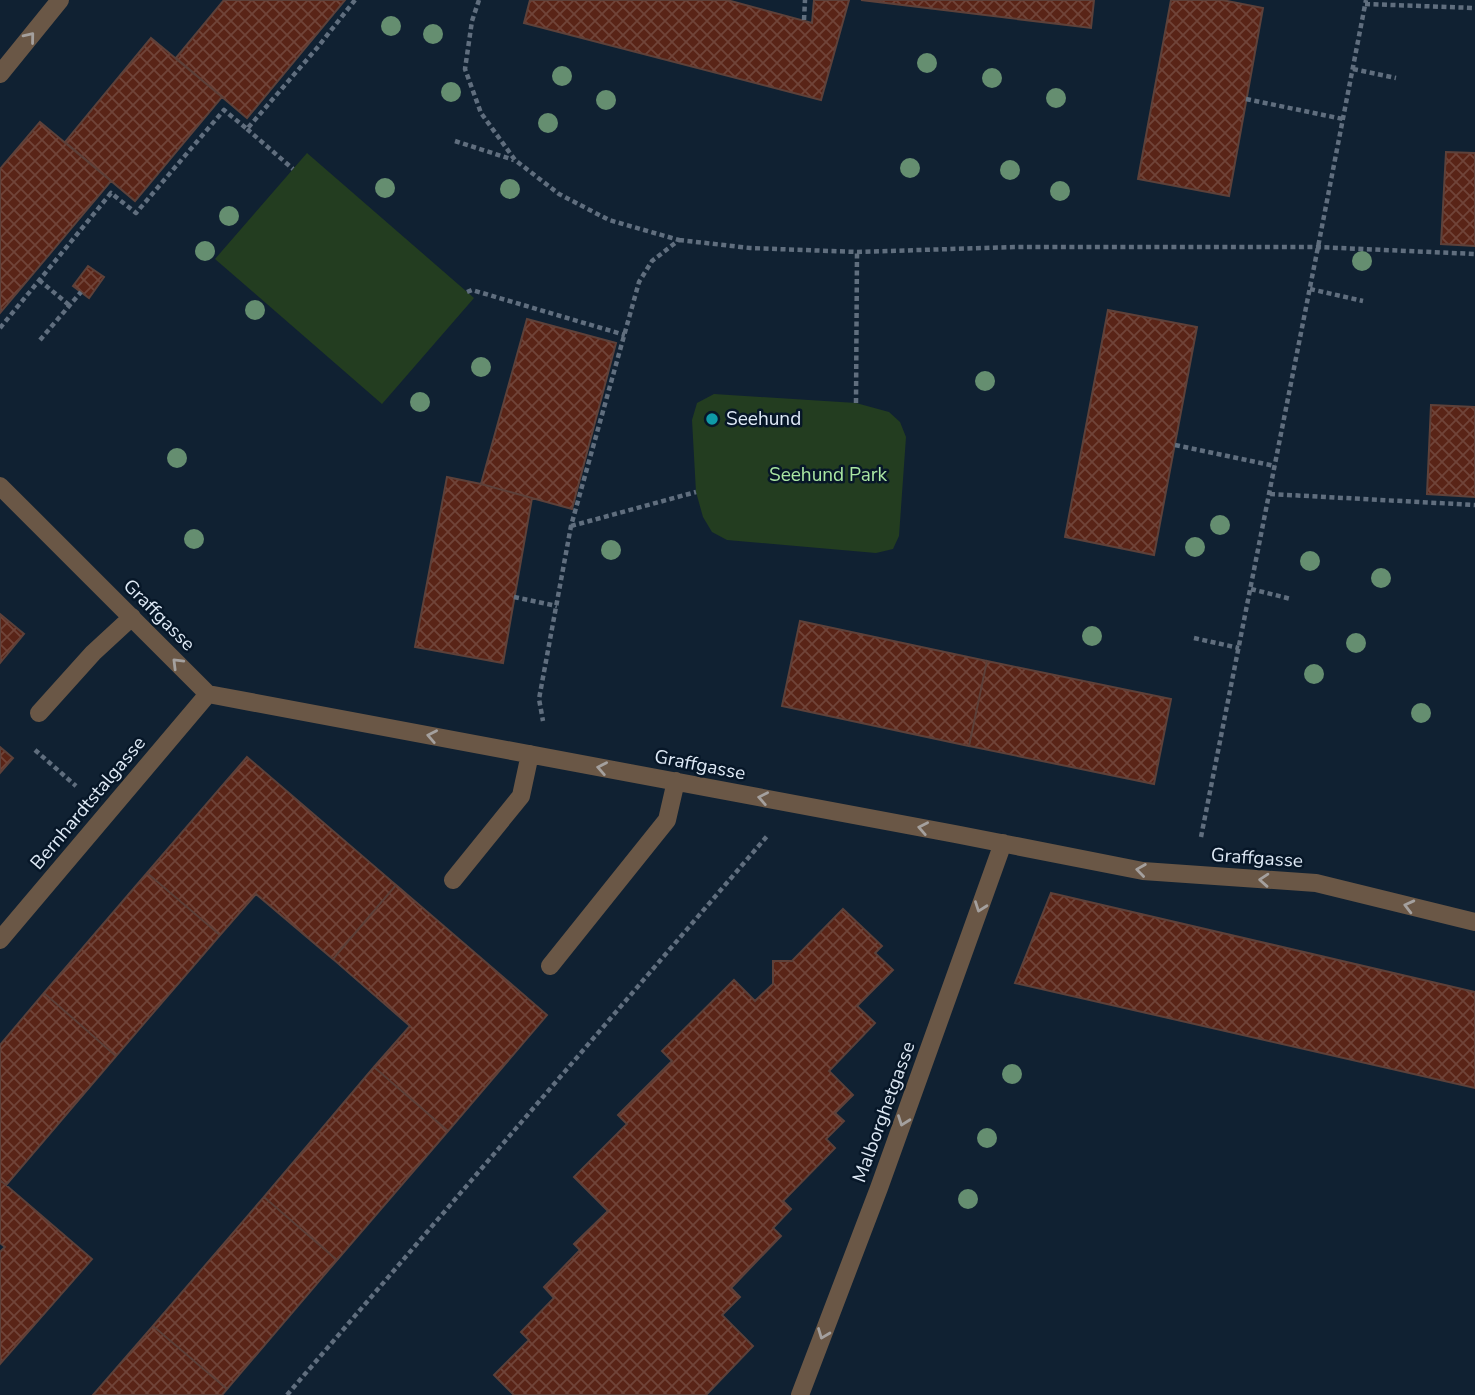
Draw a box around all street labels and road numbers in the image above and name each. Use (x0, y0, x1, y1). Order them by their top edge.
street label: Graffgasse (117, 573, 201, 657)
street label: Bernhardtstalgasse (24, 731, 152, 875)
street label: Graffgasse (652, 743, 748, 787)
street label: Graffgasse (1210, 842, 1304, 874)
street label: Malborghetgasse (846, 1038, 922, 1186)

